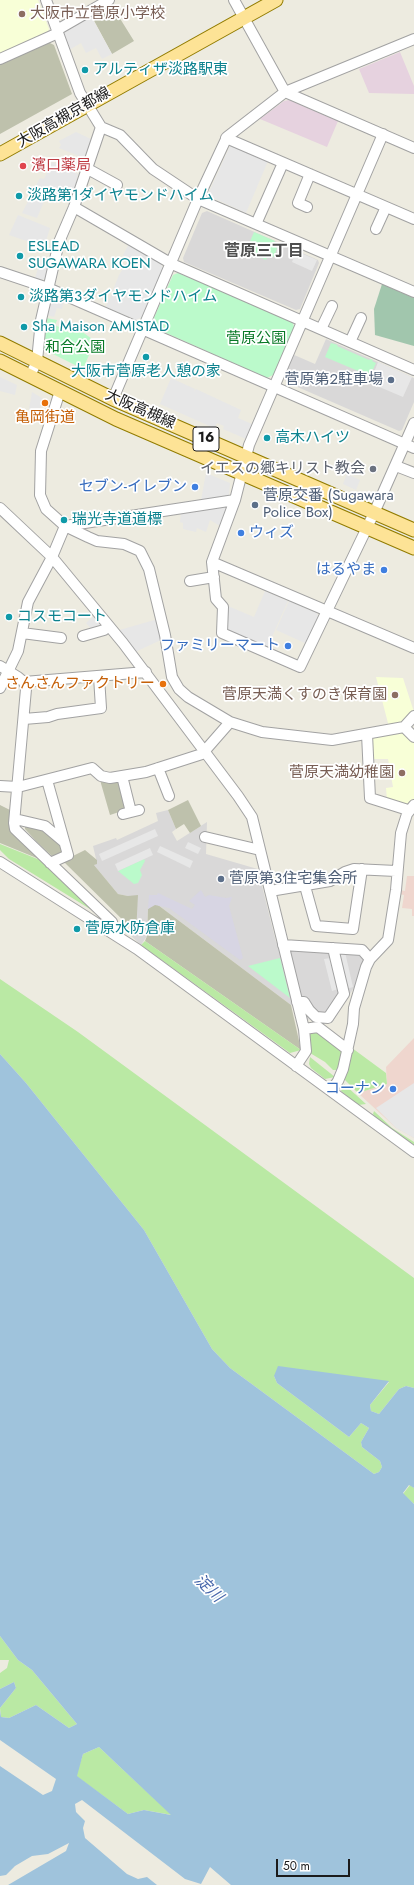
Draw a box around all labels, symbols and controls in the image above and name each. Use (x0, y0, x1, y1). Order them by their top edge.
place label: 大阪市立菅原小学校 (30, 5, 165, 23)
marker: 大阪市立菅原小学校 (17, 9, 27, 19)
place label: アルティザ淡路駅東 (93, 61, 228, 79)
marker: アルティザ淡路駅東 (80, 65, 90, 75)
street label: 大阪高槻京都線 (14, 84, 114, 152)
place label: 濱口薬局 (31, 157, 91, 175)
marker: 濱口薬局 (18, 161, 28, 171)
place label: 淡路第1ダイヤモンドハイム (27, 187, 214, 205)
marker: 淡路第1ダイヤモンドハイム (14, 191, 24, 201)
place label: ESLEAD SUGAWARA KOEN (28, 238, 151, 273)
district label: 菅原三丁目 (224, 242, 304, 262)
marker: ESLEAD SUGAWARA KOEN (15, 251, 25, 261)
place label: 淡路第3ダイヤモンドハイム (29, 288, 217, 306)
marker: 淡路第3ダイヤモンドハイム (16, 292, 26, 302)
place label: Sha Maison AMISTAD (32, 318, 169, 336)
marker: Sha Maison AMISTAD (19, 322, 29, 332)
park label: 菅原公園 (226, 330, 286, 348)
park label: 和合公園 (45, 339, 105, 357)
marker: 大阪市菅原老人憩の家 (141, 352, 151, 362)
place label: 大阪市菅原老人憩の家 (71, 363, 221, 381)
place label: 菅原第2駐車場 (284, 371, 383, 389)
marker: 菅原第2駐車場 (386, 375, 396, 385)
street label: 大阪高槻線 (102, 387, 178, 433)
marker: 亀岡街道 (40, 398, 50, 408)
place label: 亀岡街道 (15, 409, 75, 427)
road number: 16 (193, 427, 219, 451)
place label: 高木ハイツ (275, 429, 350, 447)
marker: 高木ハイツ (262, 433, 272, 443)
place label: イエスの郷キリスト教会 (200, 460, 365, 478)
marker: イエスの郷キリスト教会 (368, 464, 378, 474)
place label: セブン-イレブン (79, 478, 187, 496)
marker: セブン-イレブン (190, 482, 200, 492)
place label: 菅原交番 (Sugawara Police Box) (263, 487, 394, 522)
marker: 菅原交番 (Sugawara Police Box) (250, 500, 260, 510)
place label: 瑞光寺道道標 (72, 511, 162, 529)
marker: 瑞光寺道道標 (59, 515, 69, 525)
place label: ウィズ (249, 524, 294, 542)
marker: ウィズ (236, 528, 246, 538)
place label: はるやま (316, 561, 376, 579)
marker: はるやま (379, 565, 389, 575)
place label: コスモコート (17, 608, 107, 626)
marker: コスモコート (4, 612, 14, 622)
place label: ファミリーマート (160, 637, 280, 655)
marker: ファミリーマート (283, 641, 293, 651)
place label: さんさんファクトリー (5, 675, 155, 693)
marker: さんさんファクトリー (158, 679, 168, 689)
place label: 菅原天満くすのき保育園 (222, 686, 387, 704)
marker: 菅原天満くすのき保育園 (390, 690, 400, 700)
place label: 菅原天満幼稚園 (289, 764, 394, 782)
marker: 菅原天満幼稚園 (397, 768, 407, 778)
place label: 菅原第3住宅集会所 (229, 870, 357, 888)
marker: 菅原第3住宅集会所 (216, 874, 226, 884)
place label: 菅原水防倉庫 (85, 920, 175, 938)
marker: 菅原水防倉庫 (72, 924, 82, 934)
place label: コーナン (325, 1080, 385, 1098)
marker: コーナン (388, 1084, 398, 1094)
water label: 淀川 (190, 1571, 226, 1607)
scale bar (278, 1851, 352, 1877)
text: 50 m (283, 1857, 310, 1875)

